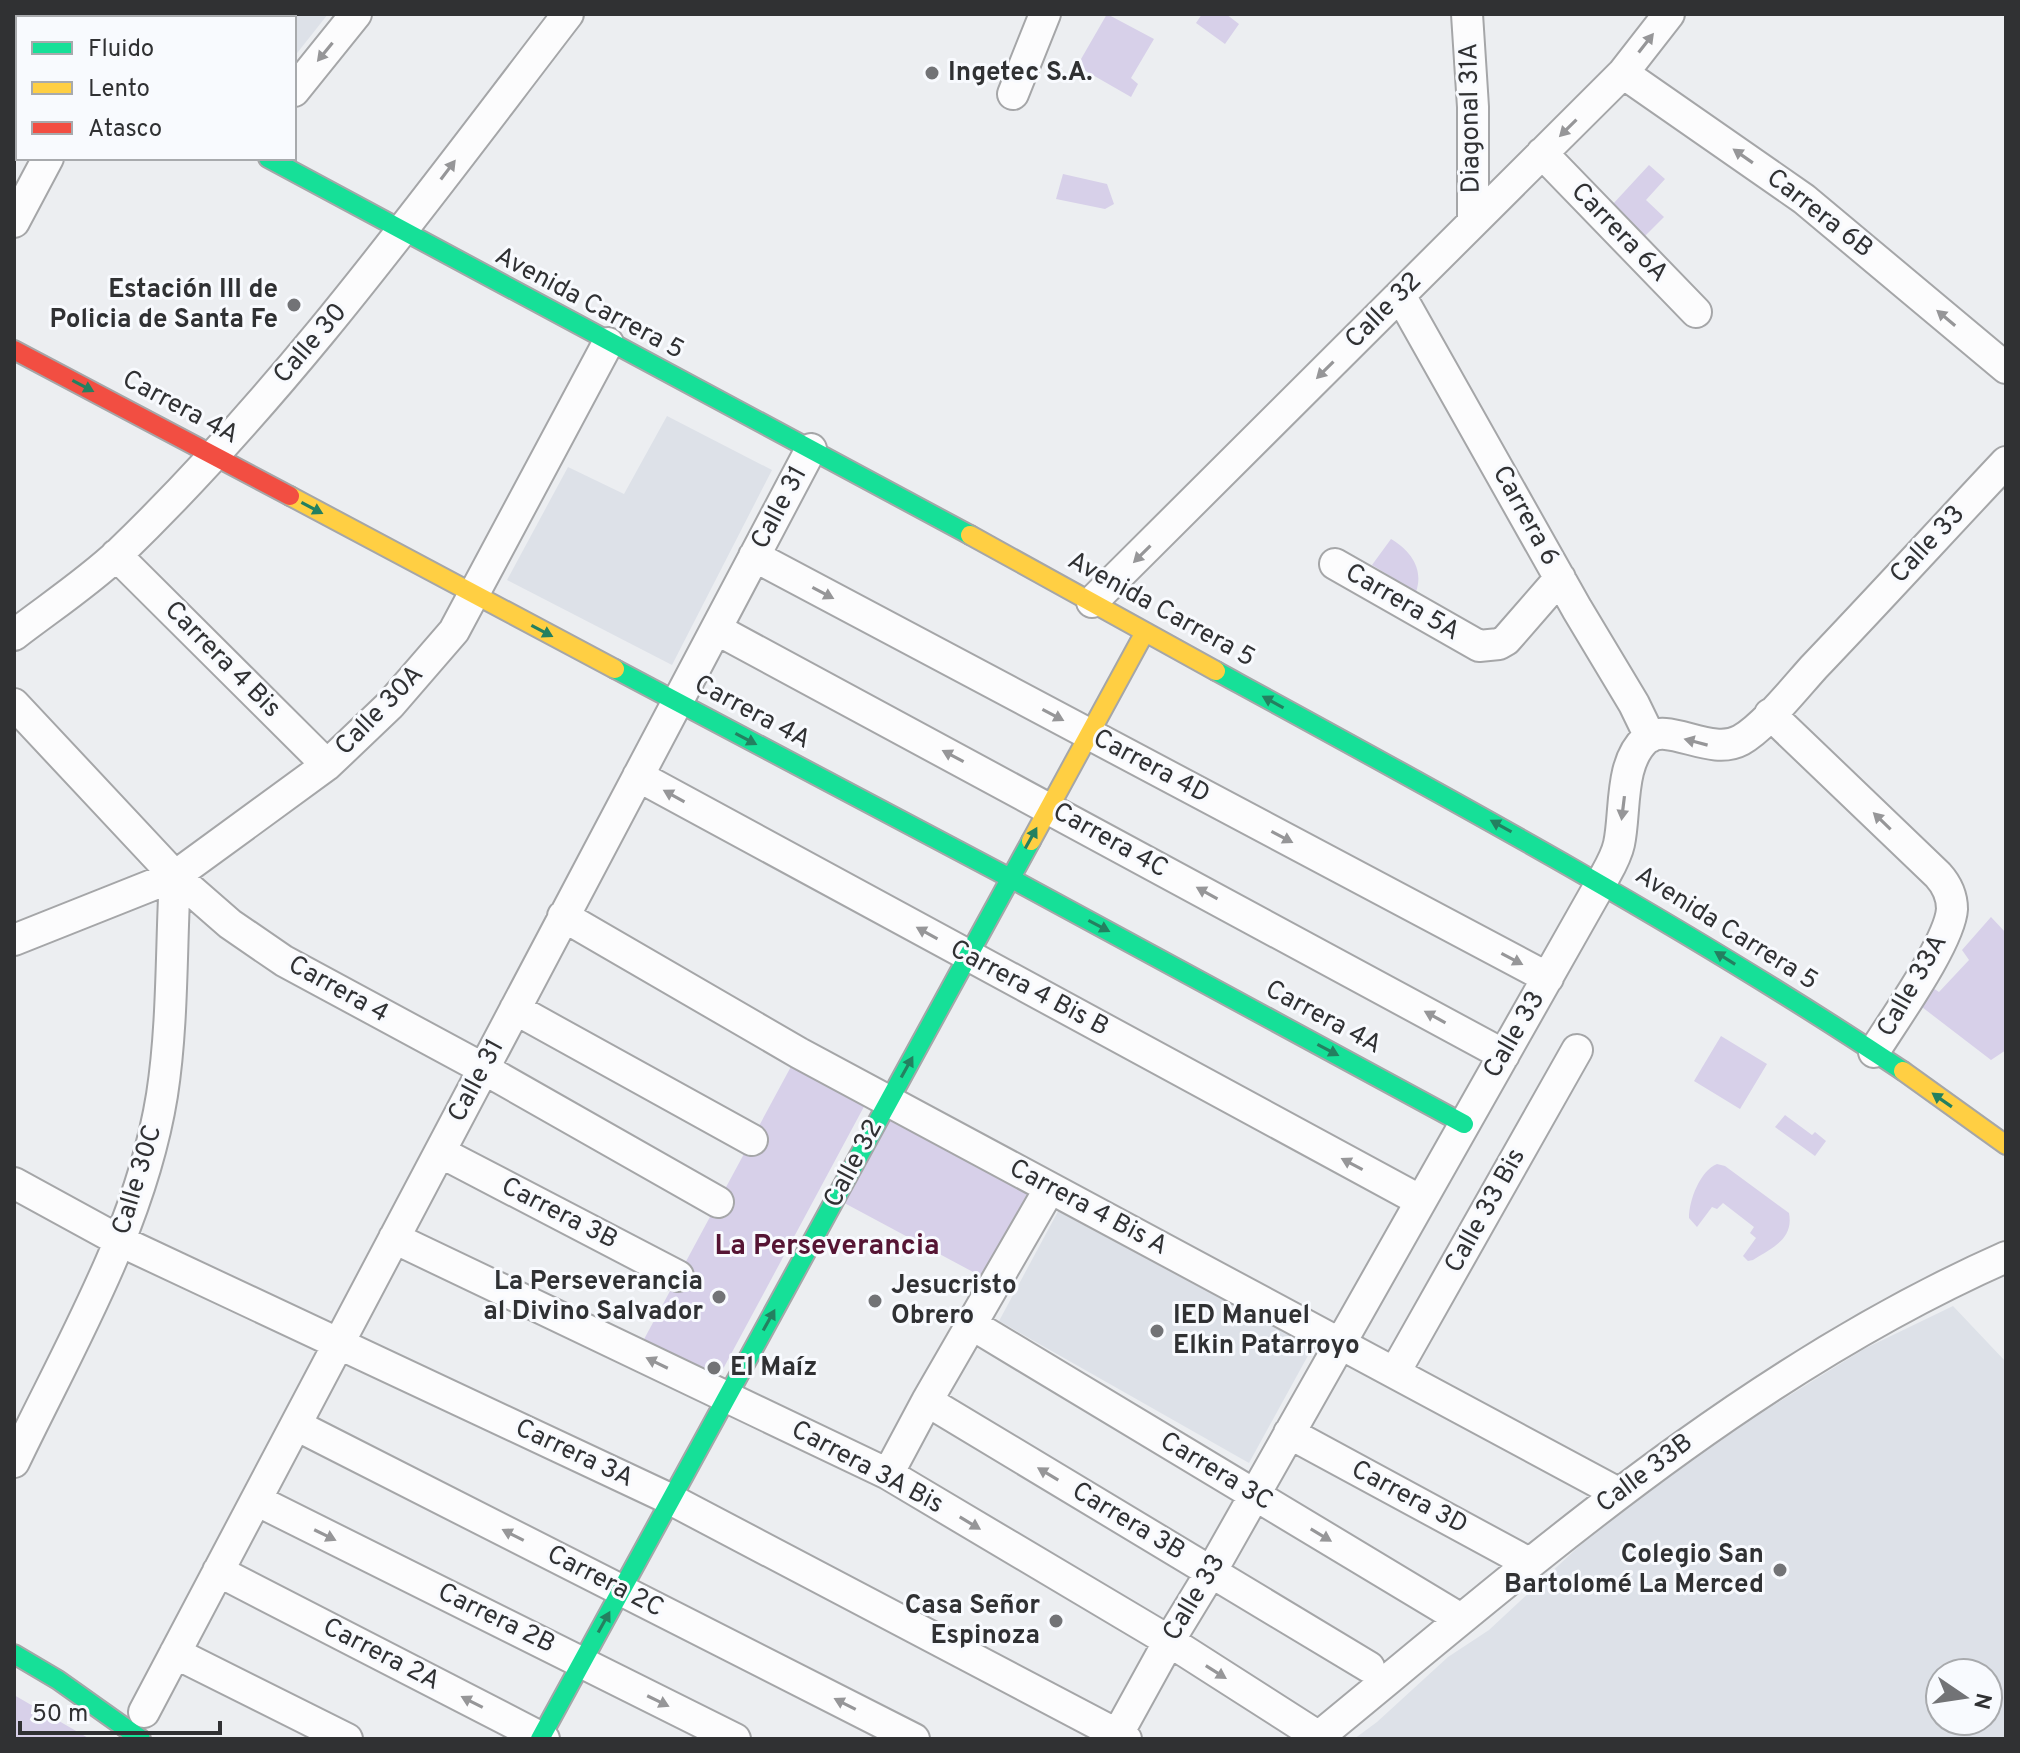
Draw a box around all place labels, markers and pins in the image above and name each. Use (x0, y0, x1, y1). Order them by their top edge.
place label: Ingetec S.A. (948, 57, 1093, 90)
marker: Ingetec S.A. (923, 64, 941, 82)
place label: Estación III de Policia de Santa Fe (50, 274, 278, 337)
marker: Estación III de Policia de Santa Fe (285, 296, 303, 314)
place label: La Perseverancia al Divino Salvador (483, 1266, 703, 1329)
place label: Jesucristo Obrero (891, 1270, 1017, 1333)
marker: La Perseverancia al Divino Salvador (710, 1288, 728, 1306)
marker: Jesucristo Obrero (866, 1292, 884, 1310)
place label: IED Manuel Elkin Patarroyo (1173, 1300, 1360, 1363)
marker: IED Manuel Elkin Patarroyo (1148, 1322, 1166, 1340)
place label: El Maíz (730, 1352, 817, 1385)
marker: El Maíz (705, 1359, 723, 1377)
place label: Colegio San Bartolomé La Merced (1504, 1539, 1764, 1602)
marker: Colegio San Bartolomé La Merced (1771, 1561, 1789, 1579)
place label: Casa Señor Espinoza (905, 1590, 1040, 1653)
marker: Casa Señor Espinoza (1047, 1612, 1065, 1630)

